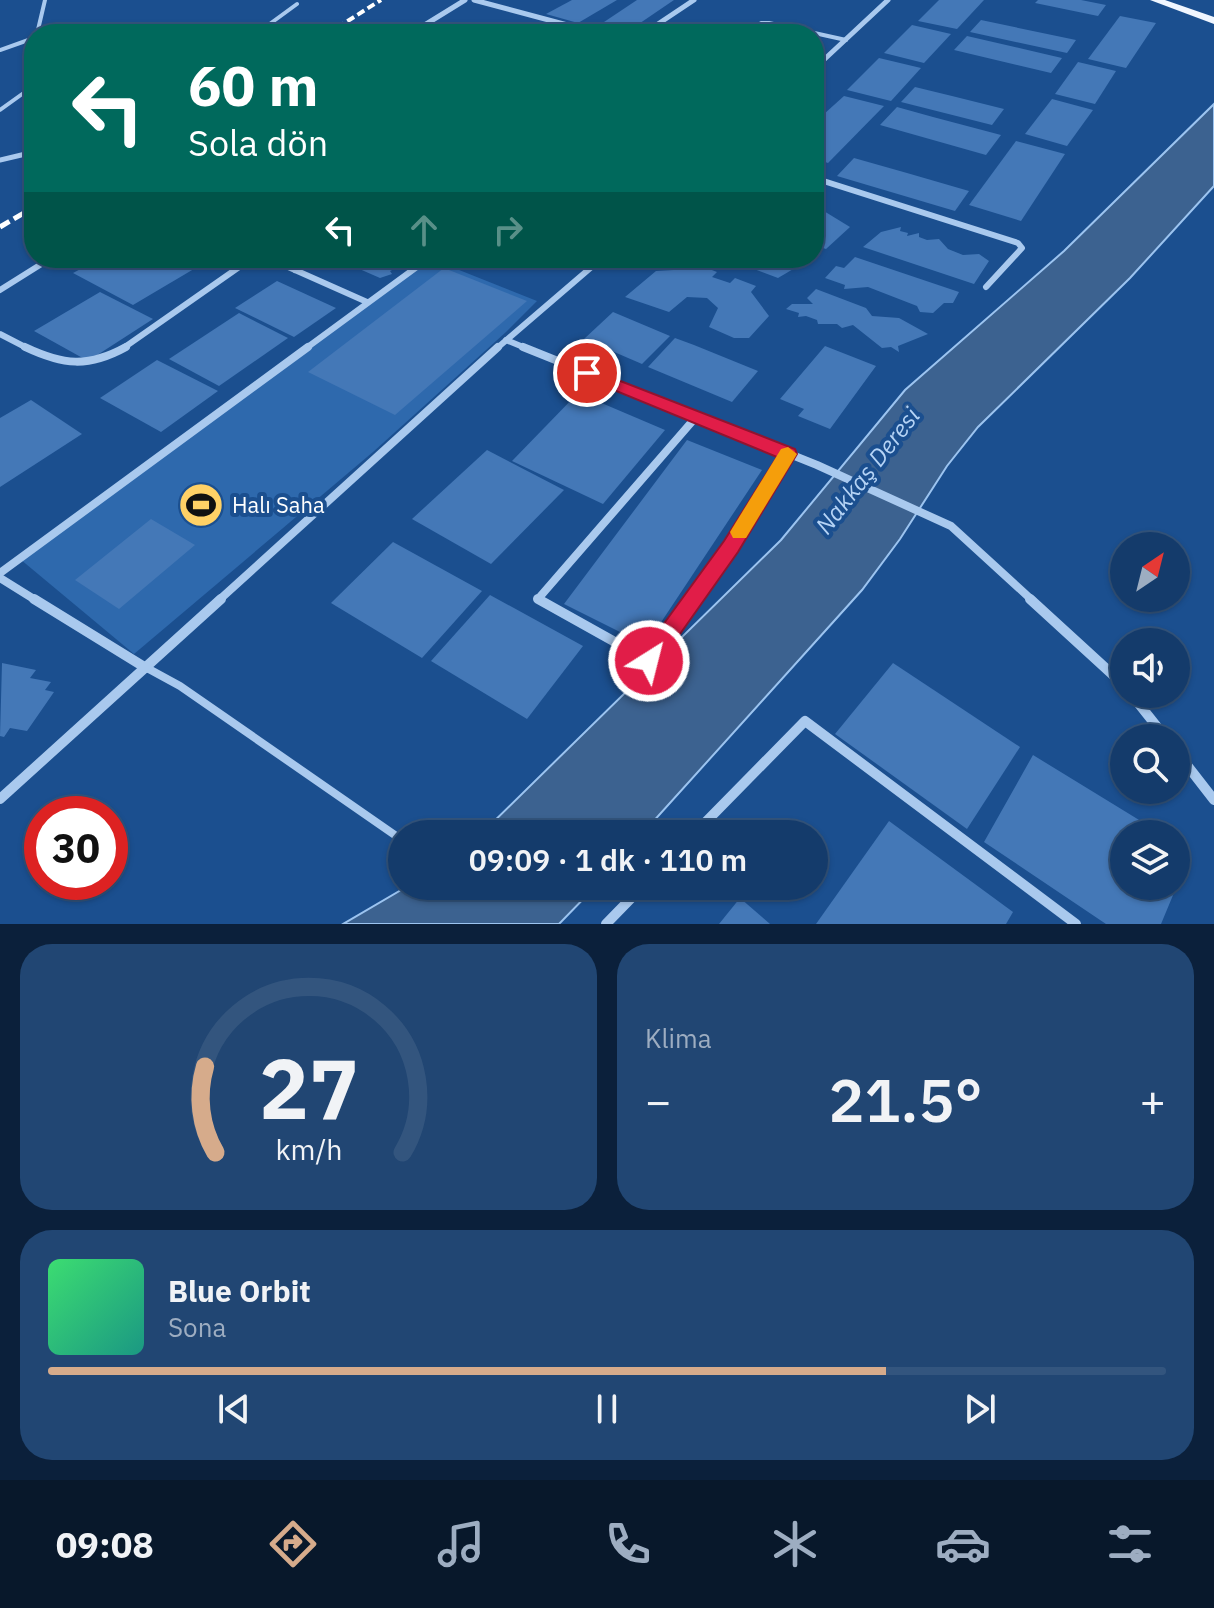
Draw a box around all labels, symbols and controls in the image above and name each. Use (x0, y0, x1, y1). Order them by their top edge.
text: 60 m (188, 49, 318, 121)
icon: left (56, 56, 160, 160)
text: Sola dön (188, 119, 328, 166)
icon: left (318, 208, 362, 252)
icon: ahead (402, 208, 446, 252)
icon: right (486, 208, 530, 252)
pin (553, 339, 621, 407)
icon: arrive (565, 351, 609, 395)
water label: Nakkaş Deresi (808, 400, 927, 540)
sports icon: Halı Saha (177, 481, 225, 529)
place label: Halı Saha (232, 490, 325, 519)
north arrow (1110, 532, 1190, 612)
map controls (1110, 532, 1190, 900)
position arrow (607, 619, 691, 703)
button: sound (1110, 628, 1190, 708)
button: search (1110, 724, 1190, 804)
speed limit sign: 30 (24, 796, 128, 900)
button: layers (1110, 820, 1190, 900)
text: 09:09 · 1 dk · 110 m (469, 840, 747, 879)
text: Klima (645, 1021, 712, 1055)
text: 27 (259, 1034, 358, 1142)
text: 21.5° (828, 1060, 983, 1139)
text: − (645, 1072, 671, 1129)
text: + (1140, 1072, 1166, 1129)
text: km/h (275, 1131, 342, 1168)
text: Blue Orbit (168, 1271, 311, 1310)
text: Sona (168, 1310, 226, 1344)
icon: previous (212, 1387, 256, 1431)
icon: pause (585, 1387, 629, 1431)
icon: next (958, 1387, 1002, 1431)
icon: directions (265, 1516, 321, 1572)
icon: music (433, 1516, 489, 1572)
icon: phone (600, 1516, 656, 1572)
icon: climate (767, 1516, 823, 1572)
icon: car (935, 1516, 991, 1572)
icon: filters (1102, 1516, 1158, 1572)
text: 09:08 (56, 1521, 154, 1568)

